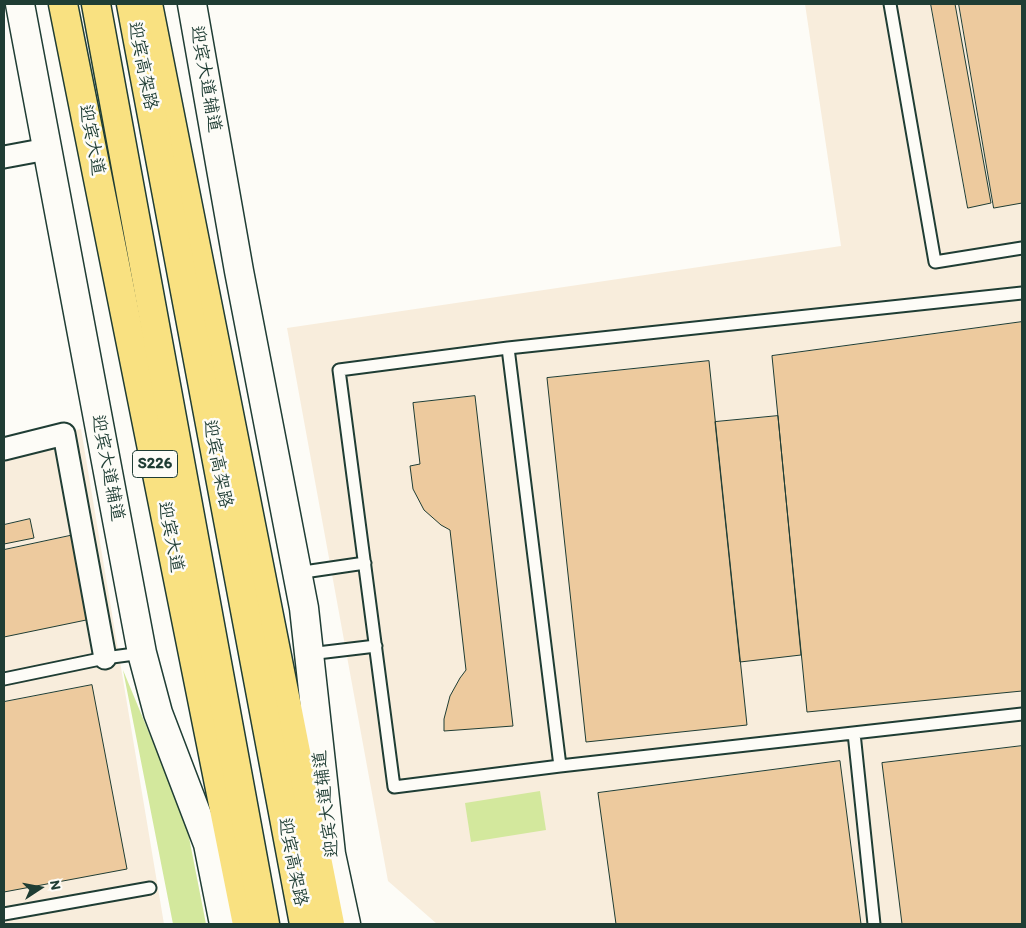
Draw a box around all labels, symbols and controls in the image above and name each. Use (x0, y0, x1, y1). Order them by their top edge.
street label: 迎宾高架路 (123, 20, 161, 112)
street label: 迎宾大道辅道 (185, 24, 225, 134)
street label: 迎宾大道 (74, 103, 108, 177)
street label: 迎宾大道辅道 (86, 413, 128, 523)
street label: 迎宾高架路 (198, 418, 236, 510)
road number: S226 (132, 450, 178, 478)
street label: 迎宾大道 (153, 500, 187, 574)
street label: 迎宾大道辅道 (310, 749, 344, 859)
street label: 迎宾高架路 (273, 816, 311, 908)
north arrow (15, 863, 65, 913)
text: N (46, 879, 64, 891)

